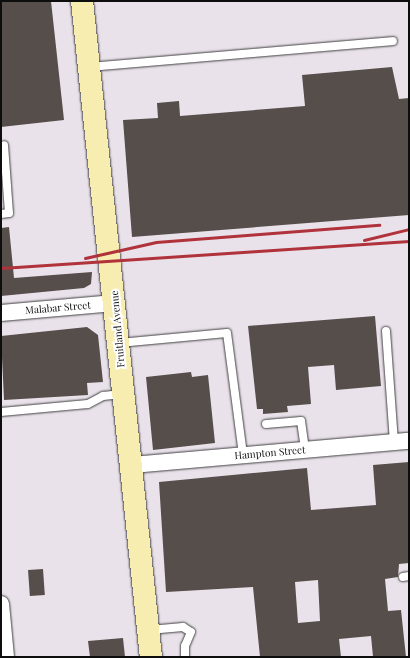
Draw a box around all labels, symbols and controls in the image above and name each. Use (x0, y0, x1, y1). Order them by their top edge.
street label: Fruitland Avenue (109, 290, 127, 368)
street label: Malabar Street (25, 299, 91, 317)
street label: Hampton Street (234, 444, 306, 462)

